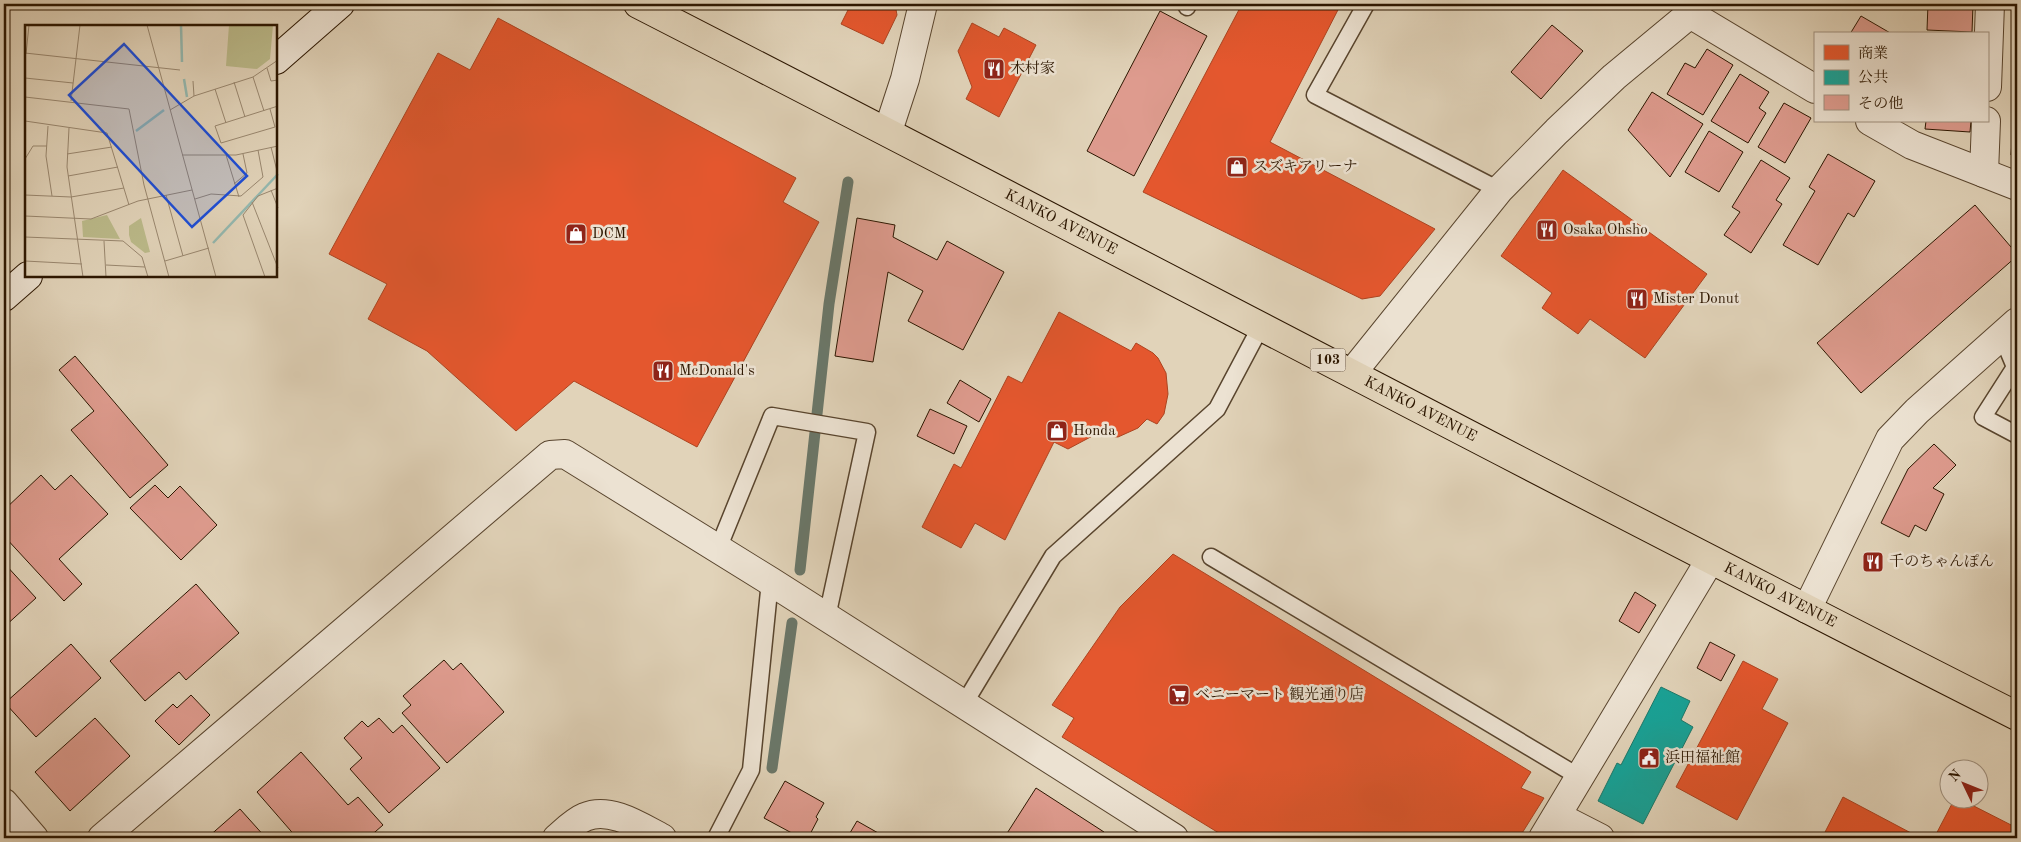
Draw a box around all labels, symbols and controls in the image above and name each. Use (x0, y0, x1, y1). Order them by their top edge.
inset map (25, 25, 278, 278)
legend (1814, 32, 1988, 122)
text: 商業 (1858, 45, 1888, 62)
restaurant icon: 木村家 (982, 57, 1006, 81)
place label: 木村家 (1010, 60, 1055, 77)
text: 公共 (1858, 69, 1888, 86)
text: その他 (1858, 95, 1903, 112)
shop icon: スズキアリーナ (1225, 155, 1249, 179)
place label: スズキアリーナ (1253, 158, 1357, 175)
street label: KANKO AVENUE (1002, 187, 1120, 258)
restaurant icon: Osaka Ohsho (1535, 218, 1559, 242)
shop icon: DCM (564, 222, 588, 246)
place label: Osaka Ohsho (1563, 223, 1648, 238)
place label: DCM (592, 227, 626, 242)
restaurant icon: Mister Donut (1625, 287, 1649, 311)
place label: Mister Donut (1653, 292, 1739, 307)
road number: 103 (1310, 348, 1346, 372)
restaurant icon: McDonald's (651, 359, 675, 383)
place label: McDonald's (679, 364, 755, 379)
street label: KANKO AVENUE (1362, 374, 1479, 445)
shop icon: Honda (1045, 419, 1069, 443)
place label: Honda (1073, 424, 1116, 439)
restaurant icon: 千のちゃんぽん (1861, 550, 1885, 574)
place label: 千のちゃんぽん (1889, 553, 1994, 570)
street label: KANKO AVENUE (1721, 560, 1839, 630)
supermarket icon: ベニーマート 観光通り店 (1167, 683, 1191, 707)
place label: ベニーマート 観光通り店 (1195, 686, 1364, 703)
public building icon: 浜田福祉館 (1637, 746, 1661, 770)
place label: 浜田福祉館 (1665, 749, 1740, 766)
north arrow (1938, 760, 1988, 810)
text: N (1946, 767, 1964, 785)

